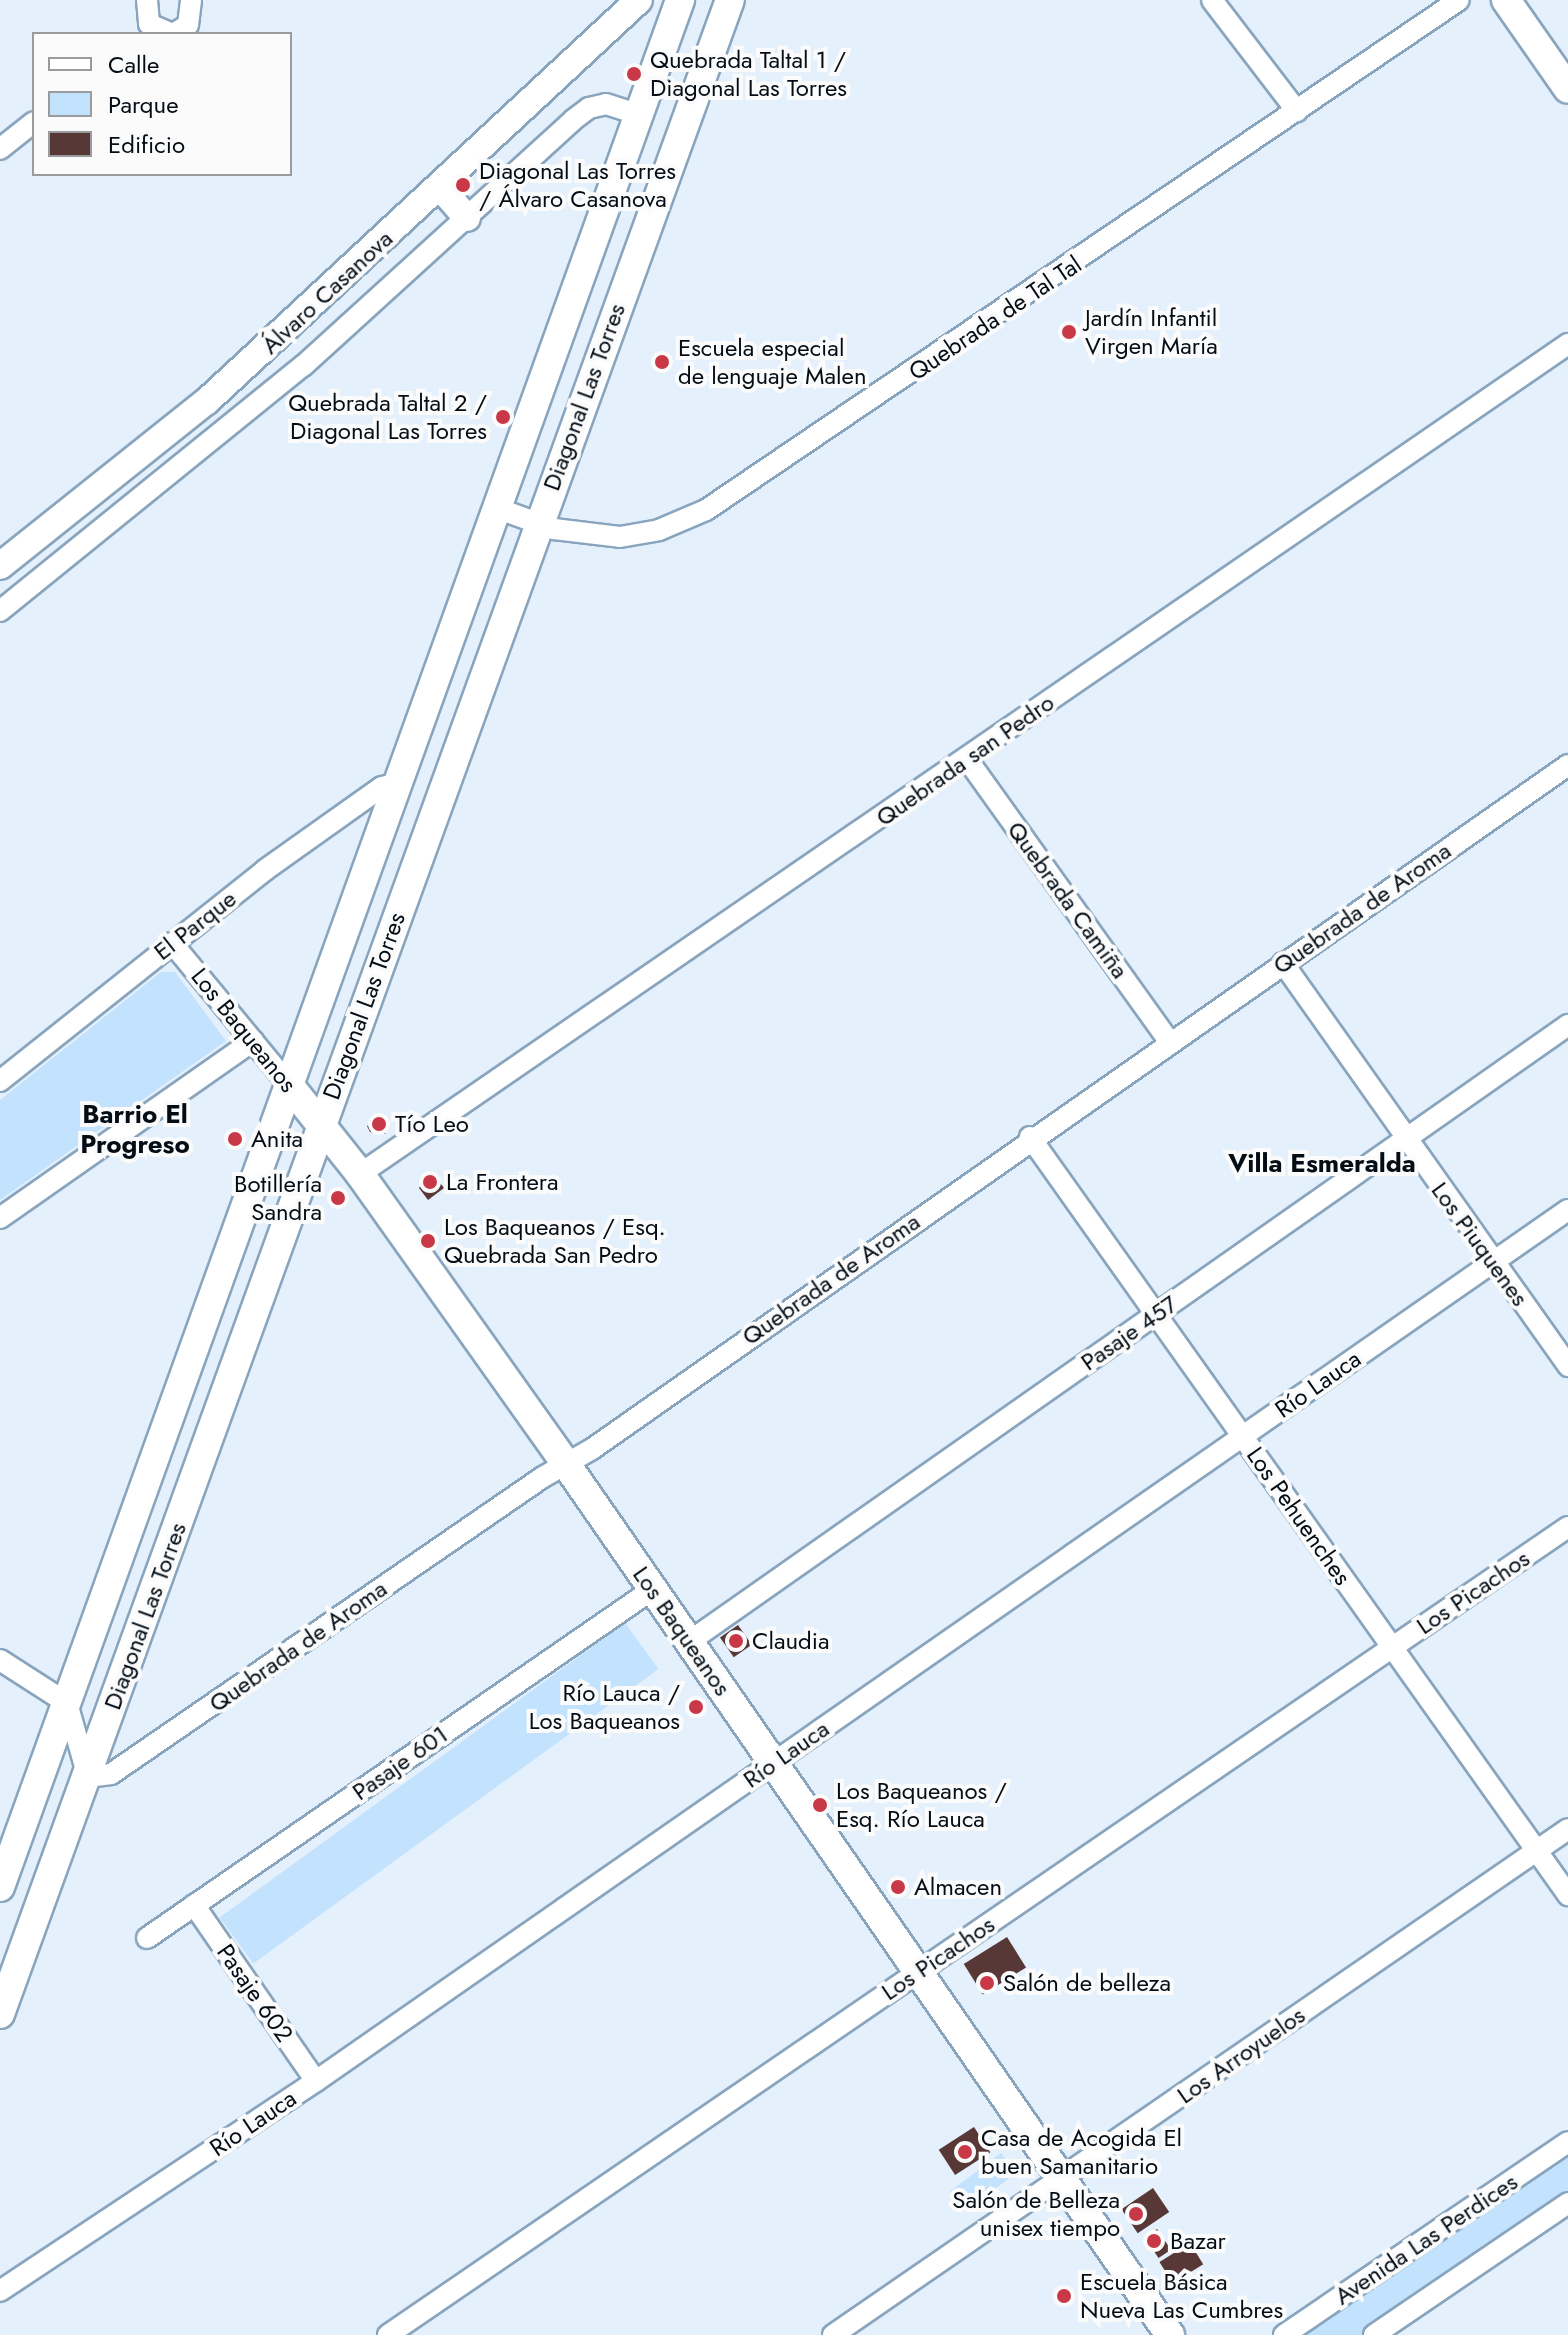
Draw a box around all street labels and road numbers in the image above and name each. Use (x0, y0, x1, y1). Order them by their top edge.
street label: Álvaro Casanova (256, 224, 398, 360)
street label: Quebrada de Tal Tal (903, 250, 1087, 386)
street label: Diagonal Las Torres (537, 300, 631, 494)
street label: Quebrada san Pedro (871, 688, 1059, 832)
street label: Quebrada Camiña (1001, 816, 1135, 984)
street label: Quebrada de Aroma (1268, 836, 1456, 980)
street label: El Parque (148, 884, 242, 966)
street label: Diagonal Las Torres (317, 909, 411, 1103)
street label: Los Baqueanos (185, 962, 303, 1098)
street label: Los Piuquenes (1425, 1176, 1535, 1312)
street label: Quebrada de Aroma (737, 1207, 925, 1351)
street label: Pasaje 457 (1075, 1289, 1183, 1377)
street label: Río Lauca (1270, 1344, 1366, 1424)
street label: Los Pehuenches (1241, 1441, 1357, 1591)
street label: Diagonal Las Torres (98, 1519, 192, 1713)
street label: Los Picachos (1411, 1544, 1535, 1640)
street label: Los Baqueanos (627, 1561, 737, 1701)
street label: Quebrada de Aroma (204, 1574, 392, 1718)
street label: Río Lauca (738, 1714, 834, 1794)
street label: Pasaje 601 (347, 1720, 453, 1806)
street label: Los Picachos (876, 1910, 1000, 2006)
street label: Pasaje 602 (211, 1939, 299, 2047)
street label: Los Arroyuelos (1172, 2000, 1310, 2110)
street label: Río Lauca (204, 2084, 302, 2162)
street label: Avenida Las Perdices (1329, 2167, 1523, 2311)

